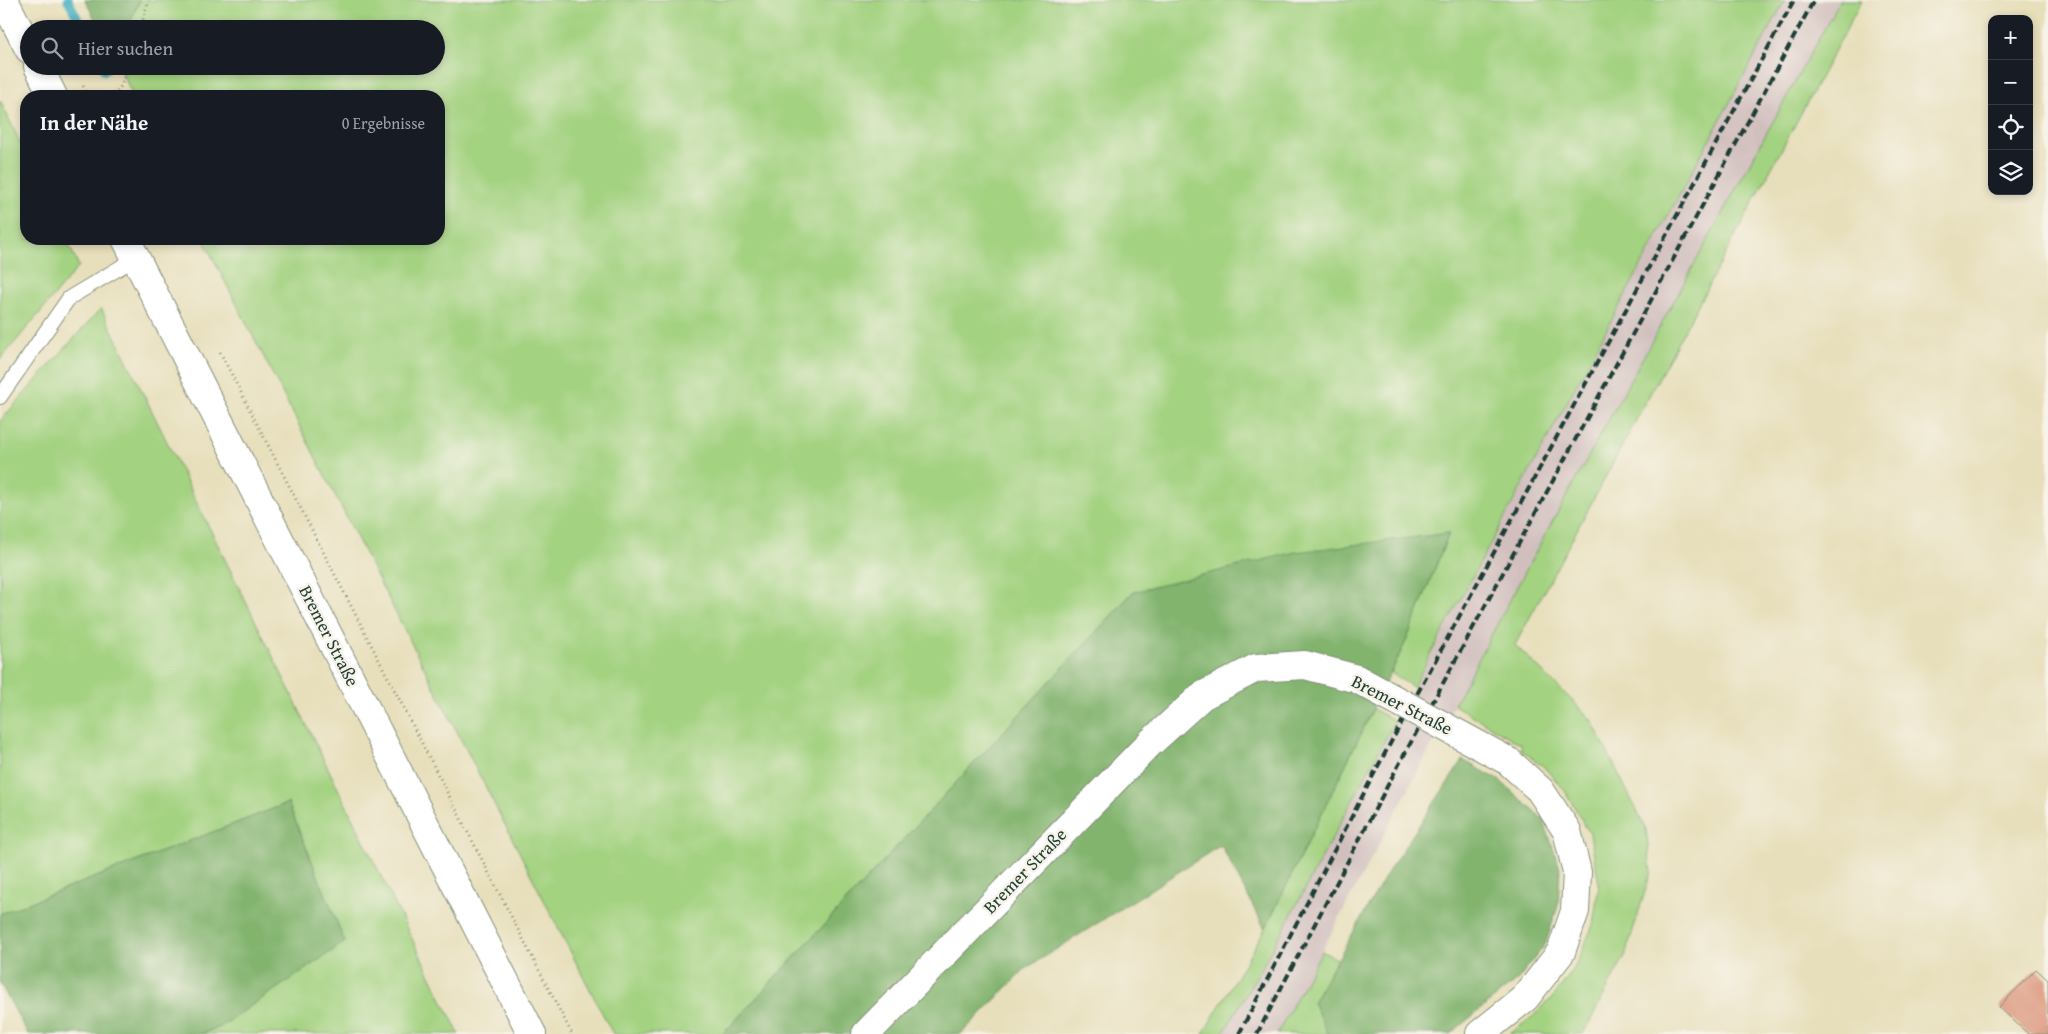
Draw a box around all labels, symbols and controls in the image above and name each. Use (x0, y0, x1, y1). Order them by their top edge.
map controls (1988, 15, 2033, 195)
button: + (1988, 15, 2033, 60)
search box (20, 20, 445, 75)
icon: search (38, 34, 66, 62)
text: Hier suchen (78, 34, 173, 62)
button: − (1988, 60, 2033, 105)
button: locate (1988, 105, 2033, 150)
text: In der Nähe (40, 107, 148, 138)
text: 0 Ergebnisse (342, 111, 425, 135)
button: layers (1988, 150, 2033, 195)
street label: Bremer Straße (292, 581, 366, 691)
street label: Bremer Straße (1347, 668, 1457, 742)
street label: Bremer Straße (977, 822, 1073, 920)

